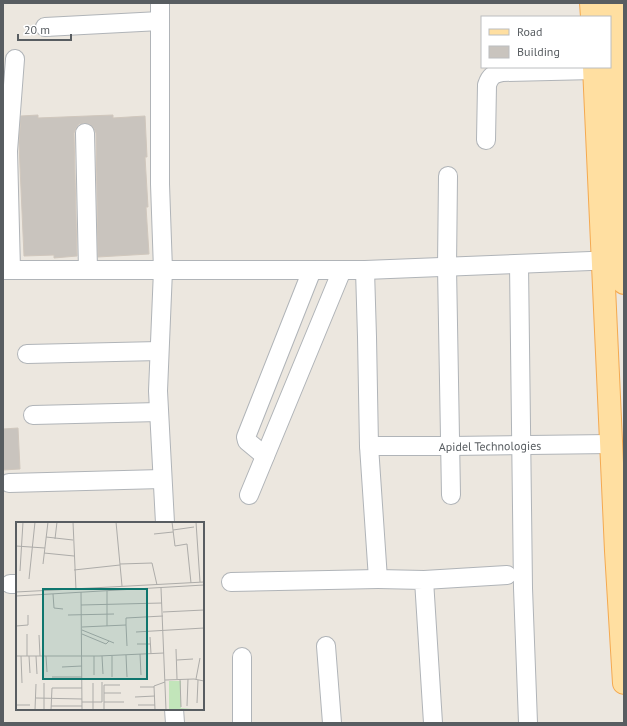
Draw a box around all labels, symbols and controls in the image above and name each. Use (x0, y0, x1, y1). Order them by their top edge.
scale bar (18, 16, 71, 42)
legend (481, 16, 611, 68)
text: 20 m (24, 22, 50, 37)
text: Road (517, 24, 542, 39)
text: Building (517, 44, 560, 59)
street label: Apidel Technologies (439, 437, 541, 454)
inset map (16, 522, 204, 710)

